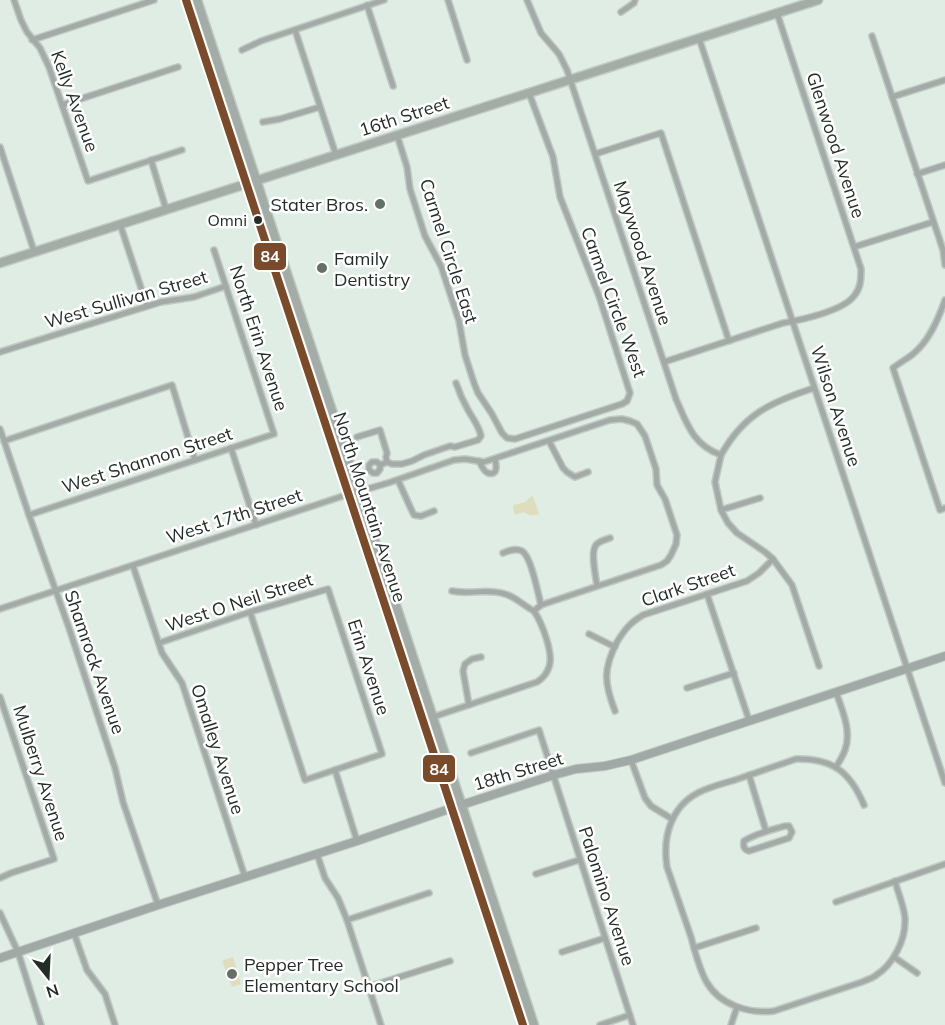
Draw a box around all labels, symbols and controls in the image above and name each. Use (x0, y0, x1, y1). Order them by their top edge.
street label: Kelly Avenue (46, 47, 104, 155)
street label: Glenwood Avenue (802, 69, 870, 221)
street label: 16th Street (356, 91, 452, 141)
street label: Carmel Circle East (415, 176, 483, 326)
street label: Maywood Avenue (609, 178, 677, 328)
place label: Stater Bros. (271, 193, 368, 216)
marker: Stater Bros. (373, 197, 387, 211)
place label: Omni (207, 210, 247, 230)
marker: Omni (252, 214, 264, 226)
street label: Carmel Circle West (576, 224, 652, 380)
line badge: 84 (253, 242, 287, 271)
text: 84 (260, 246, 280, 266)
place label: Family Dentistry (334, 247, 411, 291)
marker: Family Dentistry (315, 261, 329, 275)
street label: North Erin Avenue (225, 262, 293, 414)
street label: West Sullivan Street (42, 265, 210, 333)
street label: Wilson Avenue (806, 343, 866, 469)
street label: North Mountain Avenue (328, 409, 412, 605)
street label: West Shannon Street (59, 422, 235, 498)
street label: West 17th Street (163, 483, 305, 549)
street label: Clark Street (638, 558, 738, 612)
street label: West O Neil Street (162, 567, 316, 637)
street label: Shamrock Avenue (60, 587, 130, 737)
street label: Erin Avenue (343, 616, 395, 718)
street label: Omalley Avenue (186, 681, 250, 817)
street label: Mulberry Avenue (8, 702, 74, 844)
street label: 18th Street (470, 746, 566, 796)
line badge: 84 (422, 754, 456, 783)
text: 84 (429, 759, 449, 779)
street label: Palomino Avenue (574, 824, 640, 968)
north arrow (18, 947, 78, 1007)
place label: Pepper Tree Elementary School (244, 953, 399, 997)
marker: Pepper Tree Elementary School (225, 967, 239, 981)
text: N (44, 980, 61, 1003)

